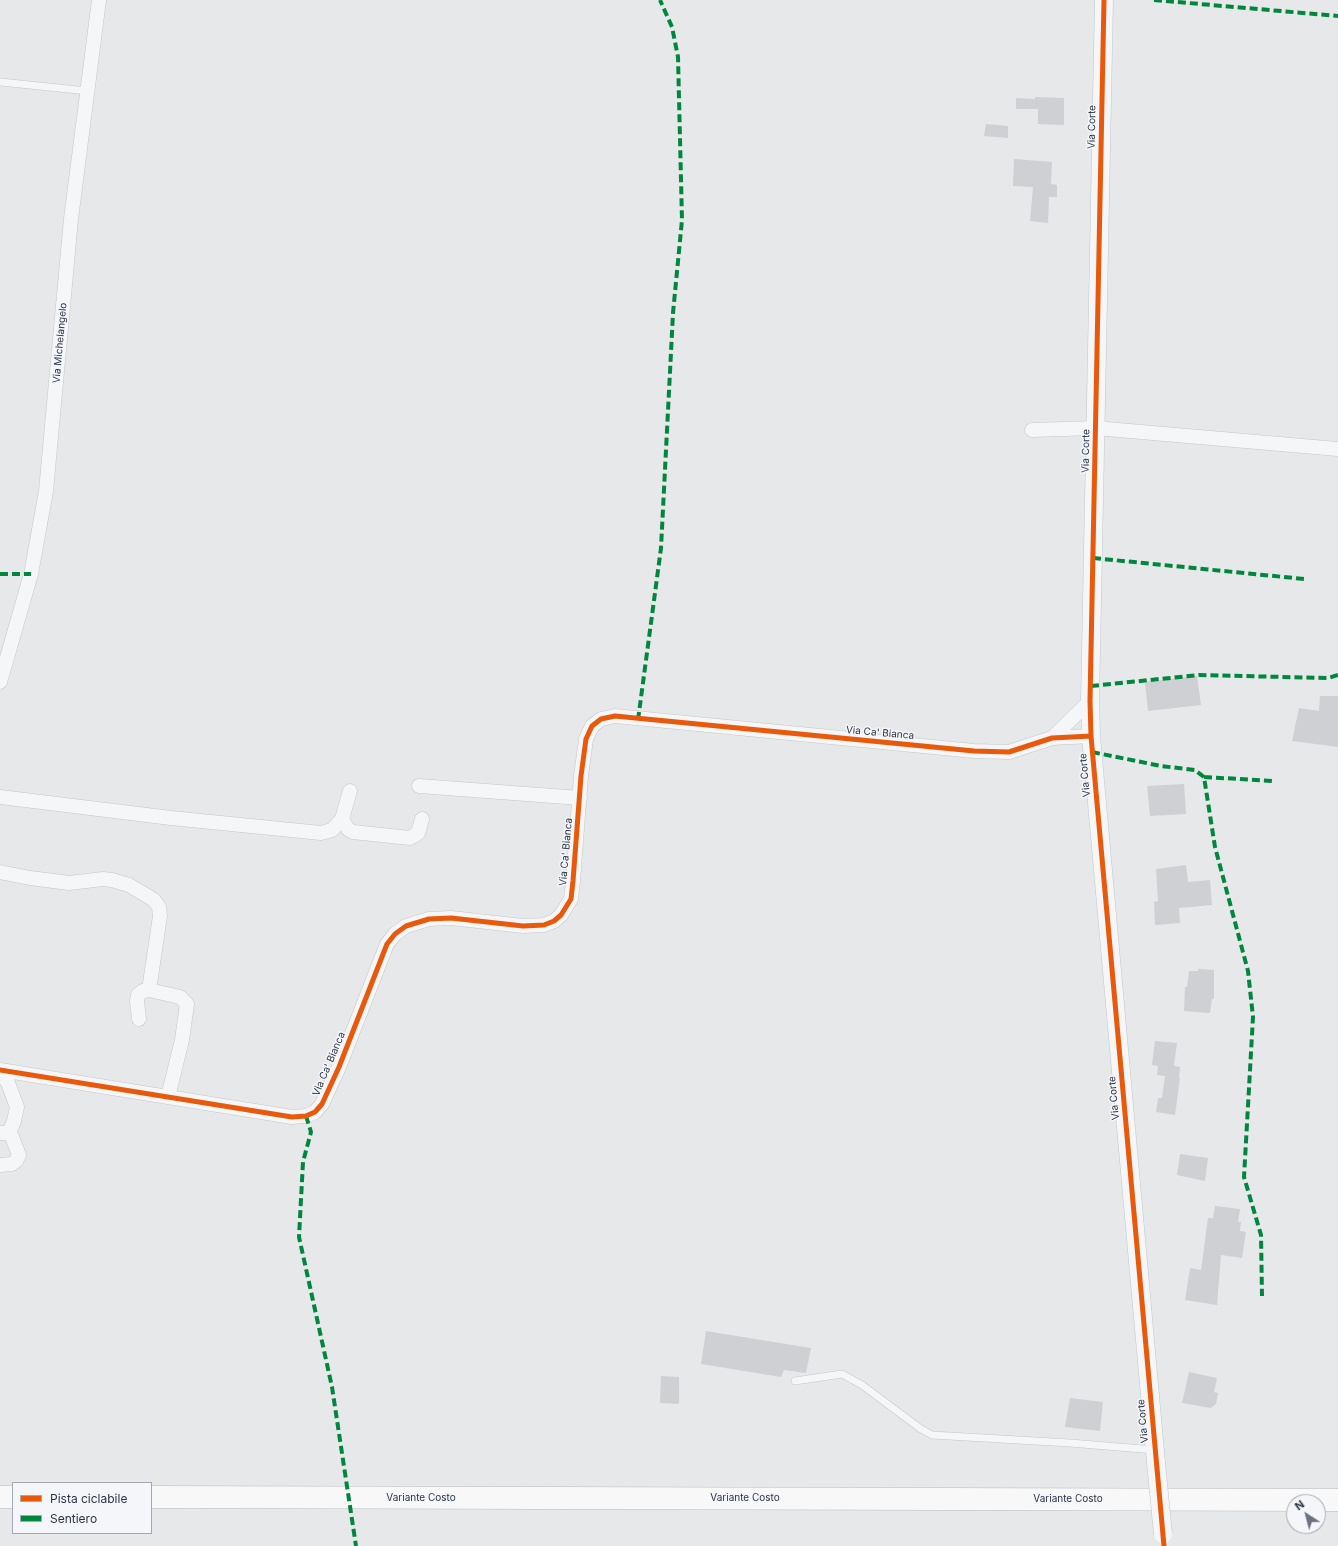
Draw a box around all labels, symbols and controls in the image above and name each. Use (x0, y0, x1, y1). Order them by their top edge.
street label: Via Corte (1086, 105, 1098, 149)
street label: Via Michelangelo (50, 302, 70, 384)
street label: Via Corte (1080, 429, 1092, 473)
street label: Via Ca' Bianca (845, 724, 915, 742)
street label: Via Corte (1077, 753, 1093, 797)
street label: Via Ca' Bianca (557, 817, 575, 887)
street label: Via Ca' Bianca (310, 1030, 348, 1098)
street label: Via Corte (1106, 1076, 1122, 1120)
street label: Via Corte (1135, 1399, 1151, 1443)
legend (12, 1482, 152, 1534)
text: Pista ciclabile (50, 1491, 127, 1506)
street label: Variante Costo (386, 1492, 456, 1504)
street label: Variante Costo (710, 1492, 780, 1504)
street label: Variante Costo (1033, 1493, 1103, 1505)
north arrow (1286, 1494, 1326, 1534)
text: N (1292, 1497, 1307, 1513)
text: Sentiero (50, 1511, 97, 1526)

